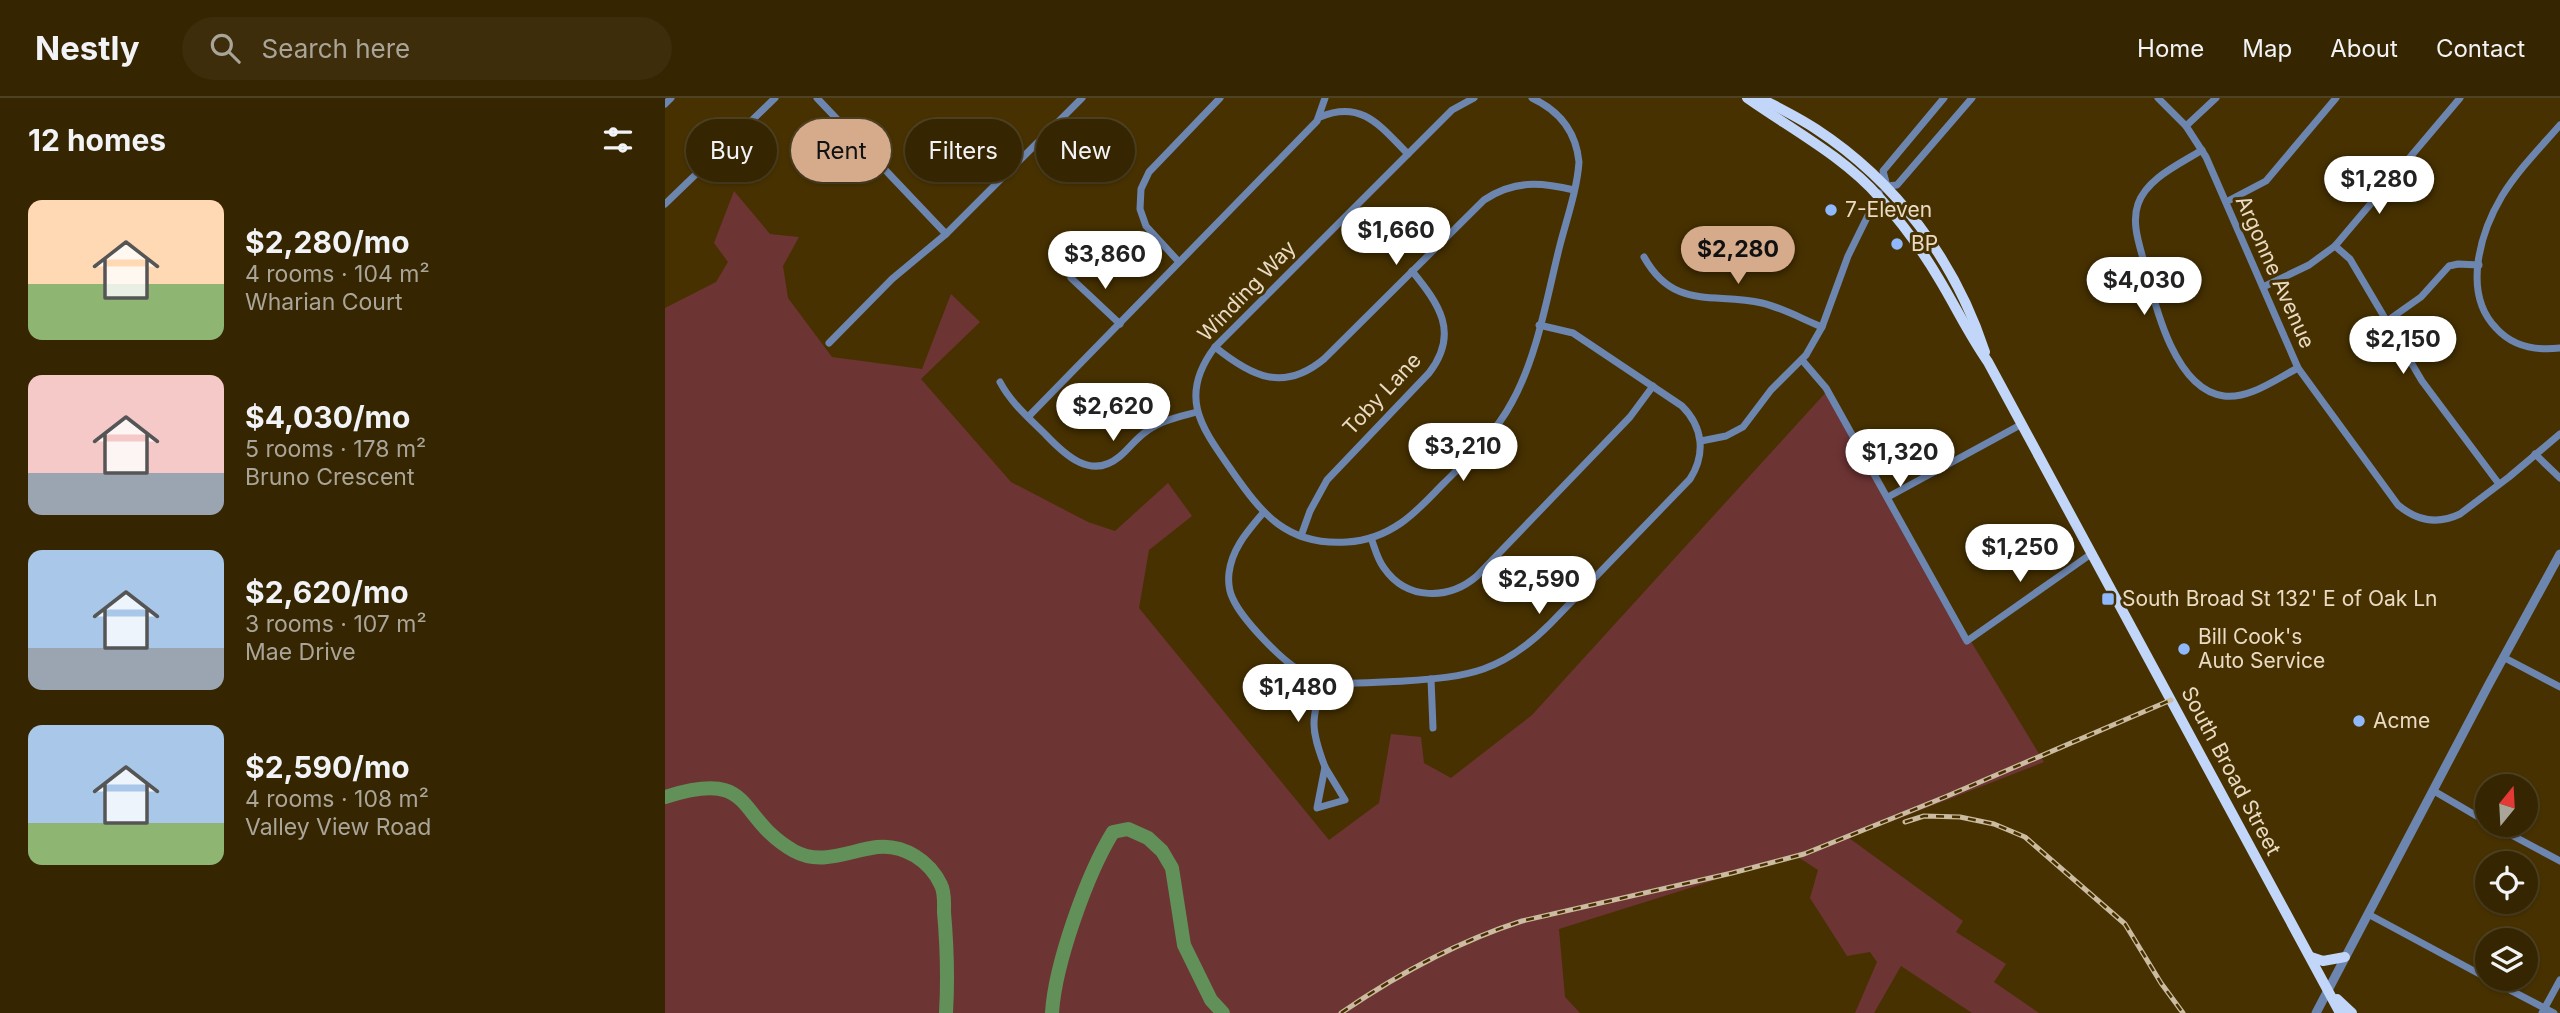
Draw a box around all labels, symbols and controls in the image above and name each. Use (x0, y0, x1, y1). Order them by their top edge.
search box (182, 17, 672, 80)
text: Nestly (35, 28, 140, 68)
icon: search (206, 29, 244, 67)
text: Search here (262, 33, 410, 64)
text: Home (2137, 34, 2204, 63)
text: Map (2242, 34, 2292, 63)
text: About (2330, 34, 2398, 63)
text: Contact (2436, 34, 2525, 63)
chip: Buy (686, 119, 777, 182)
chip: Rent (791, 119, 891, 182)
chip: Filters (905, 119, 1022, 182)
chip: New (1036, 119, 1135, 182)
icon: filters (599, 121, 637, 159)
text: 12 homes (28, 122, 166, 158)
pin: $1,280 (2322, 156, 2436, 216)
text: $1,280 (2340, 165, 2418, 193)
street label: Argonne Avenue (2231, 192, 2320, 352)
place label: 7-Eleven (1845, 197, 1932, 222)
marker: 7-Eleven (1823, 202, 1839, 218)
pin: $1,660 (1339, 208, 1453, 267)
text: $1,660 (1357, 216, 1435, 244)
text: $2,280/mo (245, 224, 410, 260)
pin: $2,280 (1681, 226, 1795, 286)
icon: home (84, 228, 168, 312)
place label: BP (1911, 231, 1938, 256)
pin: $3,860 (1048, 232, 1162, 291)
street label: Winding Way (1192, 235, 1301, 346)
text: $2,280 (1697, 235, 1779, 263)
marker: BP (1889, 236, 1905, 252)
text: $3,860 (1064, 240, 1146, 268)
pin: $4,030 (2087, 258, 2201, 317)
text: 4 rooms · 104 m² (245, 260, 430, 288)
text: $4,030 (2103, 266, 2185, 294)
text: Wharian Court (245, 288, 402, 316)
pin: $2,150 (2346, 316, 2460, 376)
text: $2,150 (2365, 325, 2441, 353)
street label: Toby Lane (1337, 347, 1426, 440)
pin: $2,620 (1056, 384, 1170, 443)
text: $2,620 (1072, 392, 1154, 420)
text: $4,030/mo (245, 399, 410, 435)
icon: home (84, 403, 168, 487)
pin: $3,210 (1406, 424, 1520, 483)
pin: $1,320 (1843, 430, 1957, 489)
text: $3,210 (1424, 432, 1502, 460)
text: 5 rooms · 178 m² (245, 435, 426, 463)
text: $1,320 (1862, 438, 1938, 466)
text: Bruno Crescent (245, 463, 414, 491)
pin: $1,250 (1963, 524, 2077, 584)
text: $1,250 (1981, 533, 2059, 561)
pin: $2,590 (1482, 556, 1596, 616)
text: $2,590 (1498, 565, 1580, 593)
text: $2,620/mo (245, 574, 409, 610)
icon: home (84, 578, 168, 662)
place label: South Broad St 132' E of Oak Ln (2122, 586, 2437, 611)
marker: South Broad St 132' E of Oak Ln (2100, 591, 2116, 607)
text: 3 rooms · 107 m² (245, 610, 427, 638)
place label: Bill Cook's Auto Service (2198, 624, 2325, 673)
text: Mae Drive (245, 638, 356, 666)
marker: Bill Cook's Auto Service (2176, 641, 2192, 657)
pin: $1,480 (1241, 664, 1355, 724)
text: $1,480 (1259, 673, 1337, 701)
street label: South Broad Street (2176, 682, 2287, 860)
place label: Acme (2373, 708, 2430, 733)
marker: Acme (2351, 713, 2367, 729)
text: $2,590/mo (245, 749, 410, 785)
icon: home (84, 753, 168, 837)
north arrow (2475, 774, 2537, 836)
map controls (2475, 774, 2538, 991)
text: 4 rooms · 108 m² (245, 785, 429, 813)
text: Valley View Road (245, 813, 431, 841)
button: locate (2475, 851, 2538, 914)
button: layers (2475, 928, 2538, 991)

